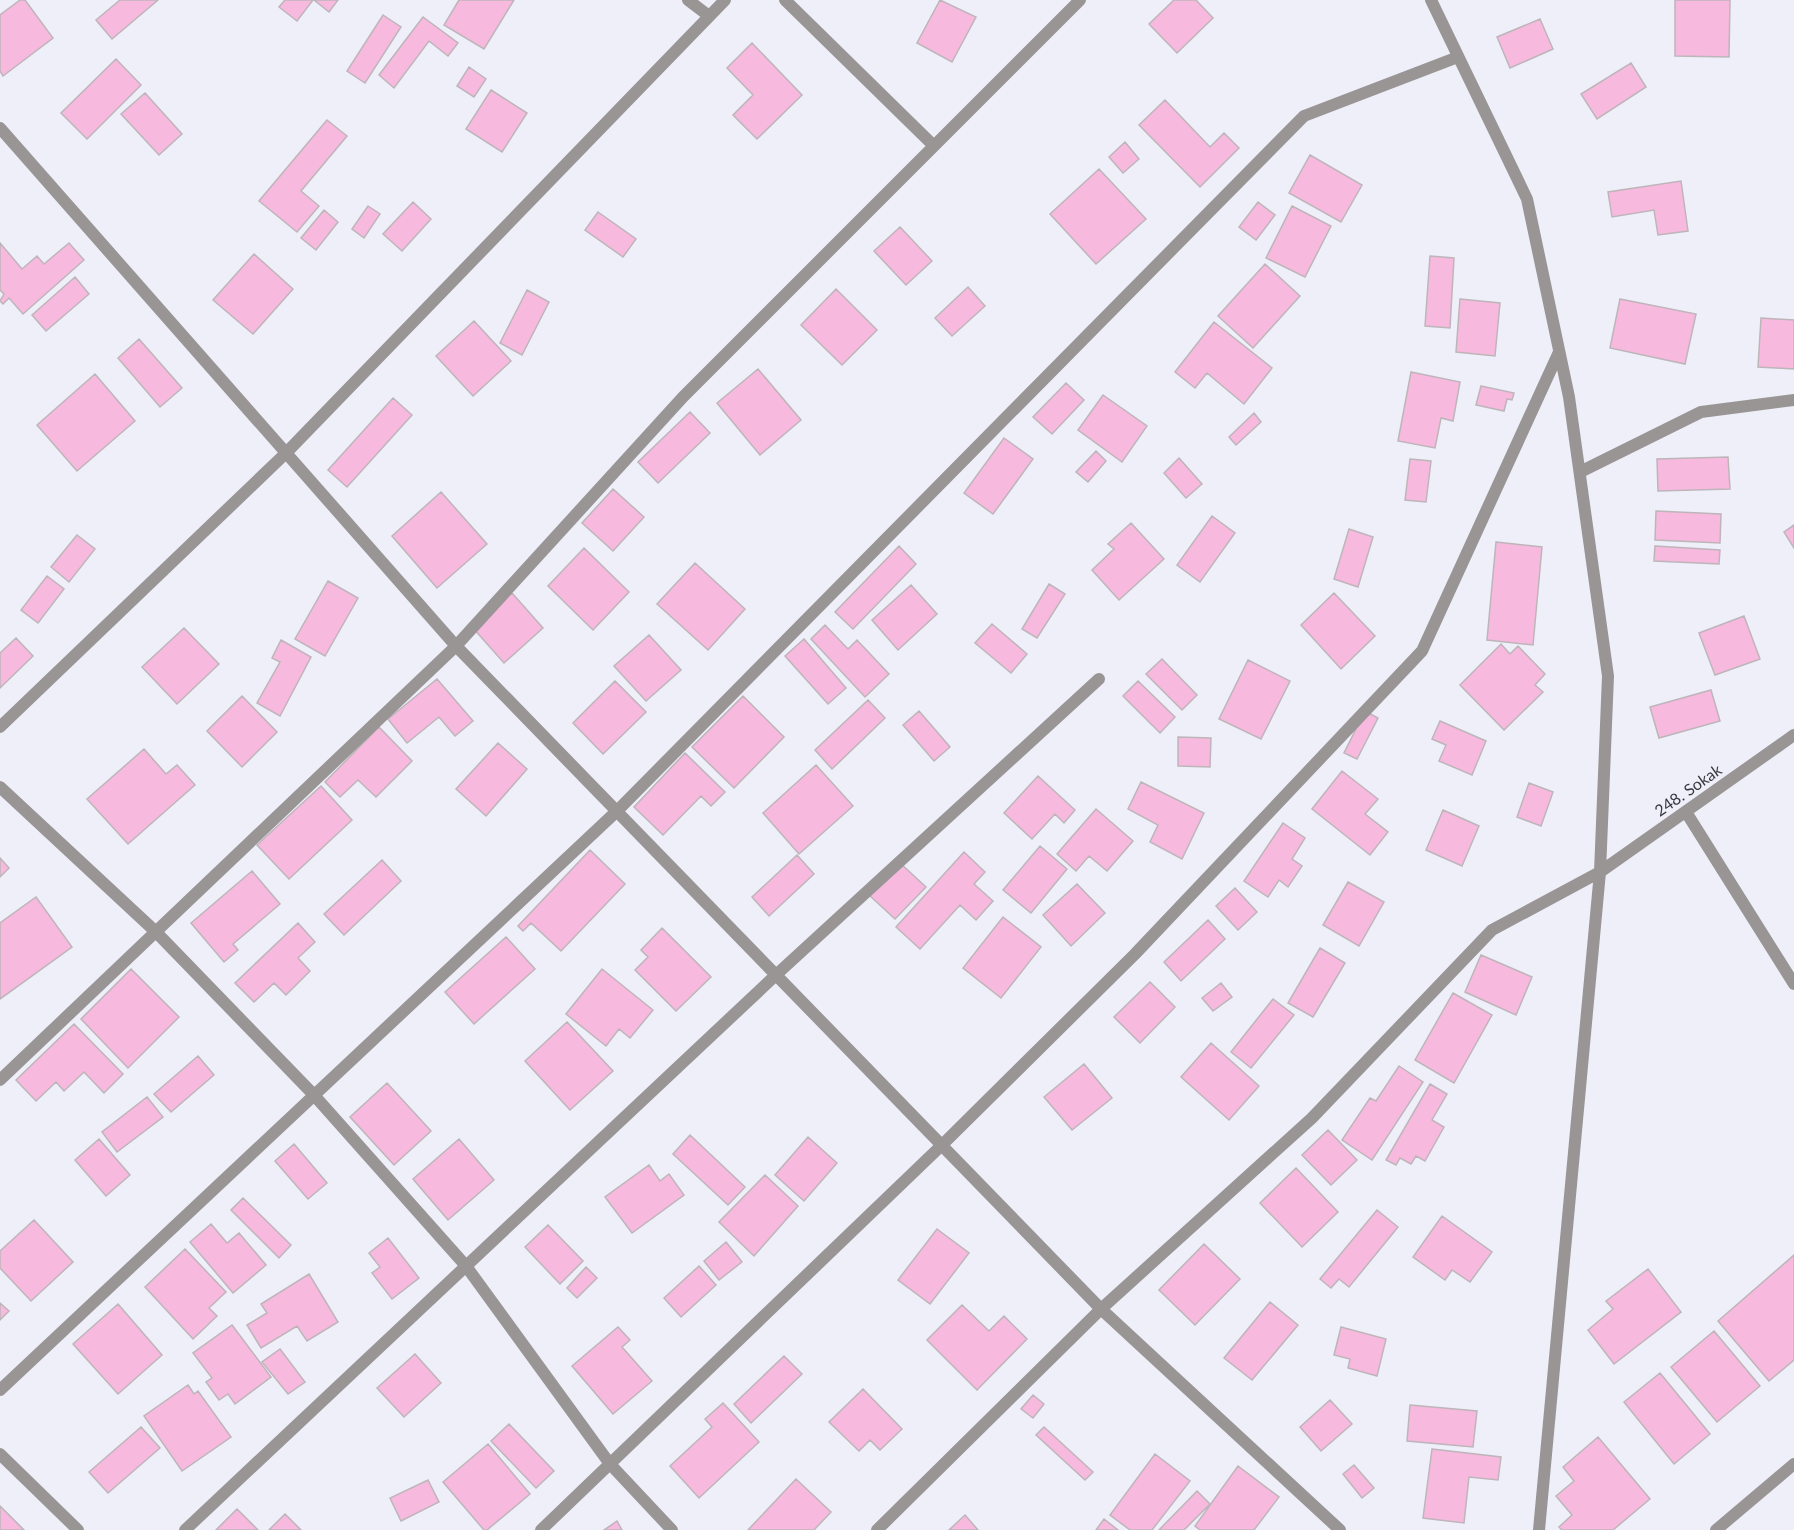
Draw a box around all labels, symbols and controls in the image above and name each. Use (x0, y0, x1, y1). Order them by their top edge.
street label: 248. Sokak (1650, 759, 1726, 820)

